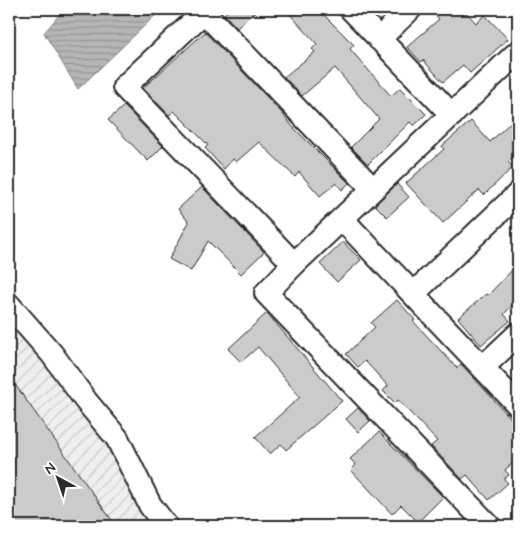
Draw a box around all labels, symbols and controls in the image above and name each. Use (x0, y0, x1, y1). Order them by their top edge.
north arrow (32, 452, 82, 502)
text: N (41, 459, 60, 479)

